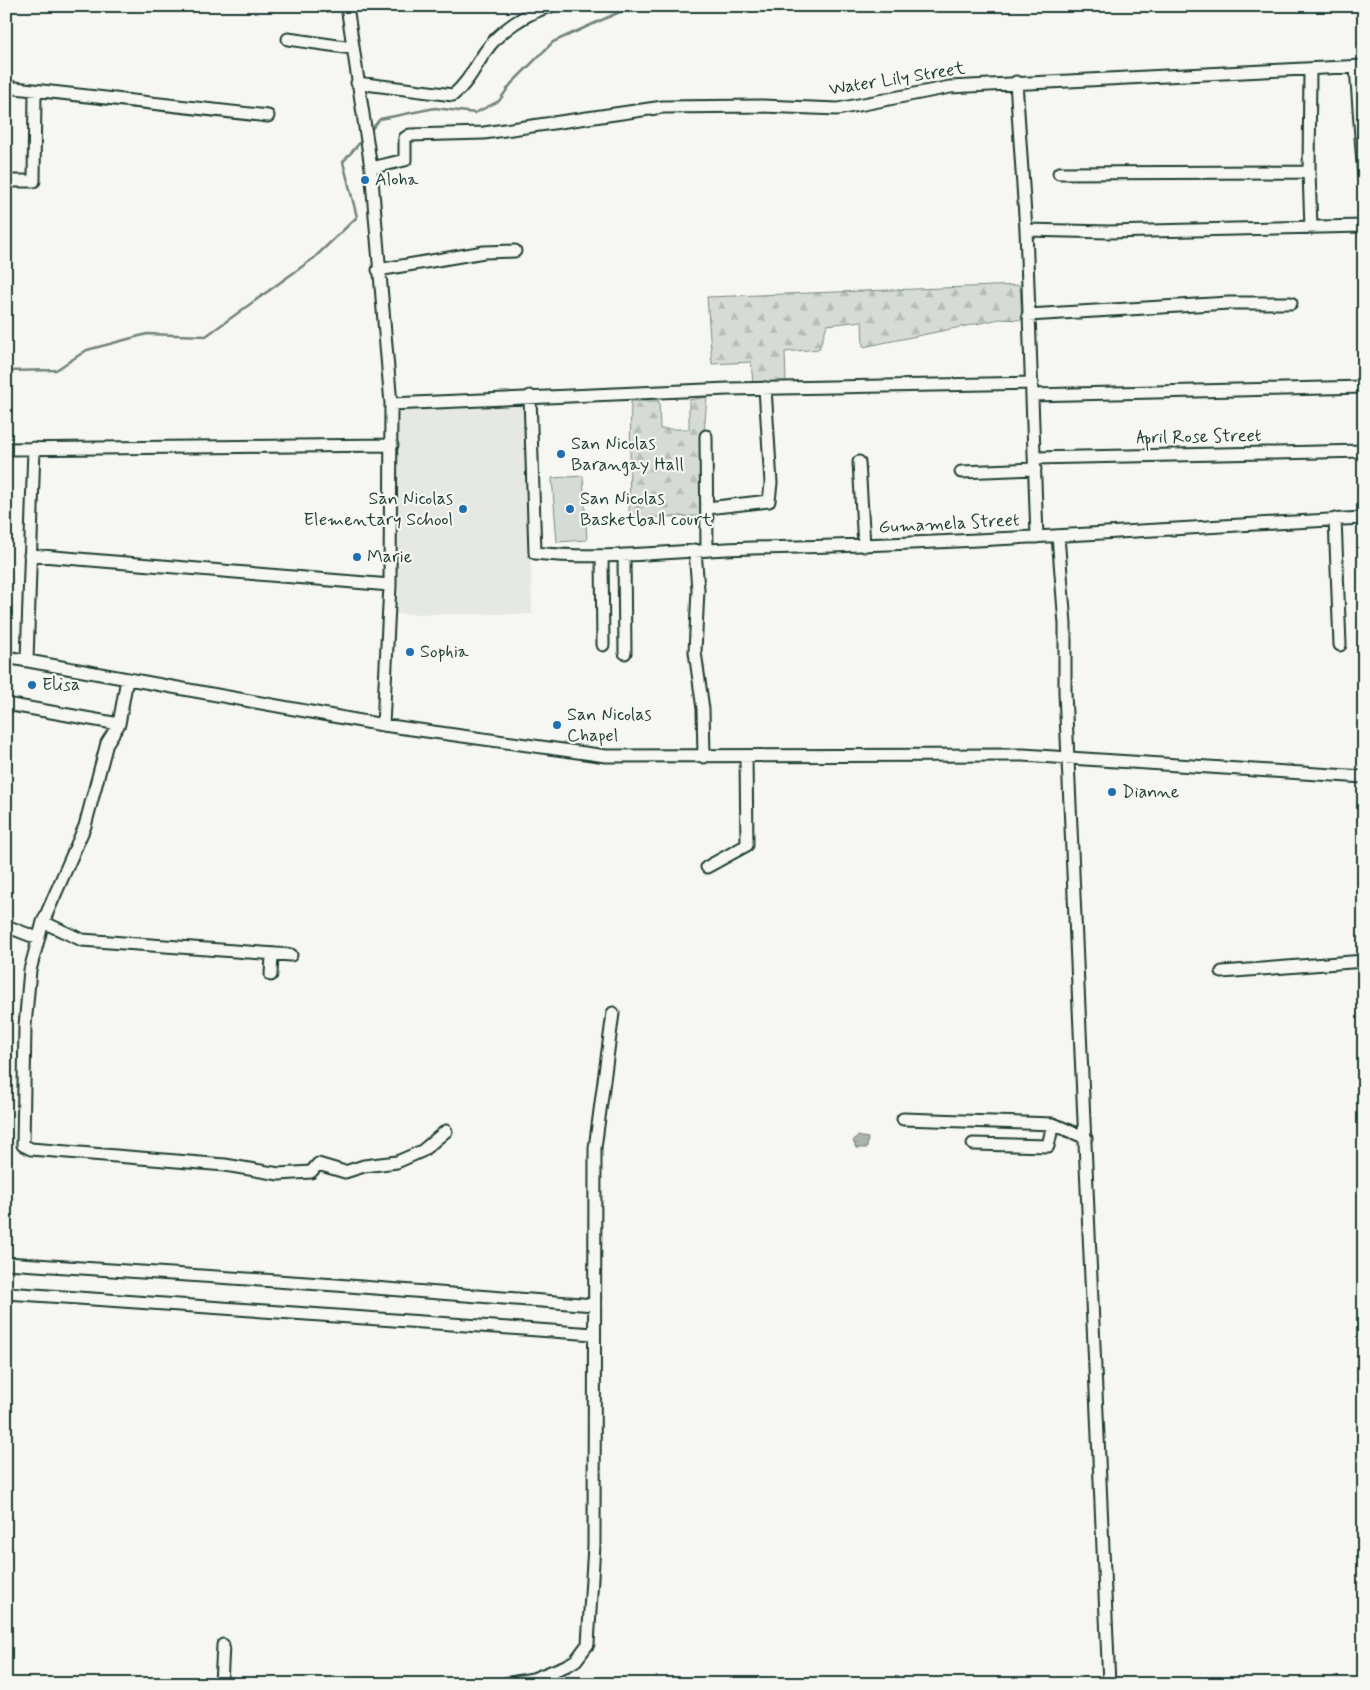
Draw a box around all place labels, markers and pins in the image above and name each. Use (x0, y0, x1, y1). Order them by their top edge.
place label: Aloha (375, 168, 419, 192)
marker: Aloha (359, 174, 371, 186)
place label: San Nicolas Barangay Hall (571, 432, 684, 477)
marker: San Nicolas Barangay Hall (555, 448, 567, 460)
place label: San Nicolas Elementary School (303, 487, 453, 532)
place label: San Nicolas Basketball court (580, 487, 713, 532)
marker: San Nicolas Elementary School (457, 503, 469, 515)
marker: San Nicolas Basketball court (564, 503, 576, 515)
place label: Marie (367, 545, 412, 569)
marker: Marie (351, 551, 363, 563)
place label: Sophia (420, 640, 469, 664)
marker: Sophia (404, 646, 416, 658)
place label: Elisa (42, 673, 80, 697)
marker: Elisa (26, 679, 38, 691)
place label: San Nicolas Chapel (567, 703, 652, 748)
marker: San Nicolas Chapel (551, 719, 563, 731)
place label: Dianne (1122, 780, 1179, 804)
marker: Dianne (1106, 786, 1118, 798)

